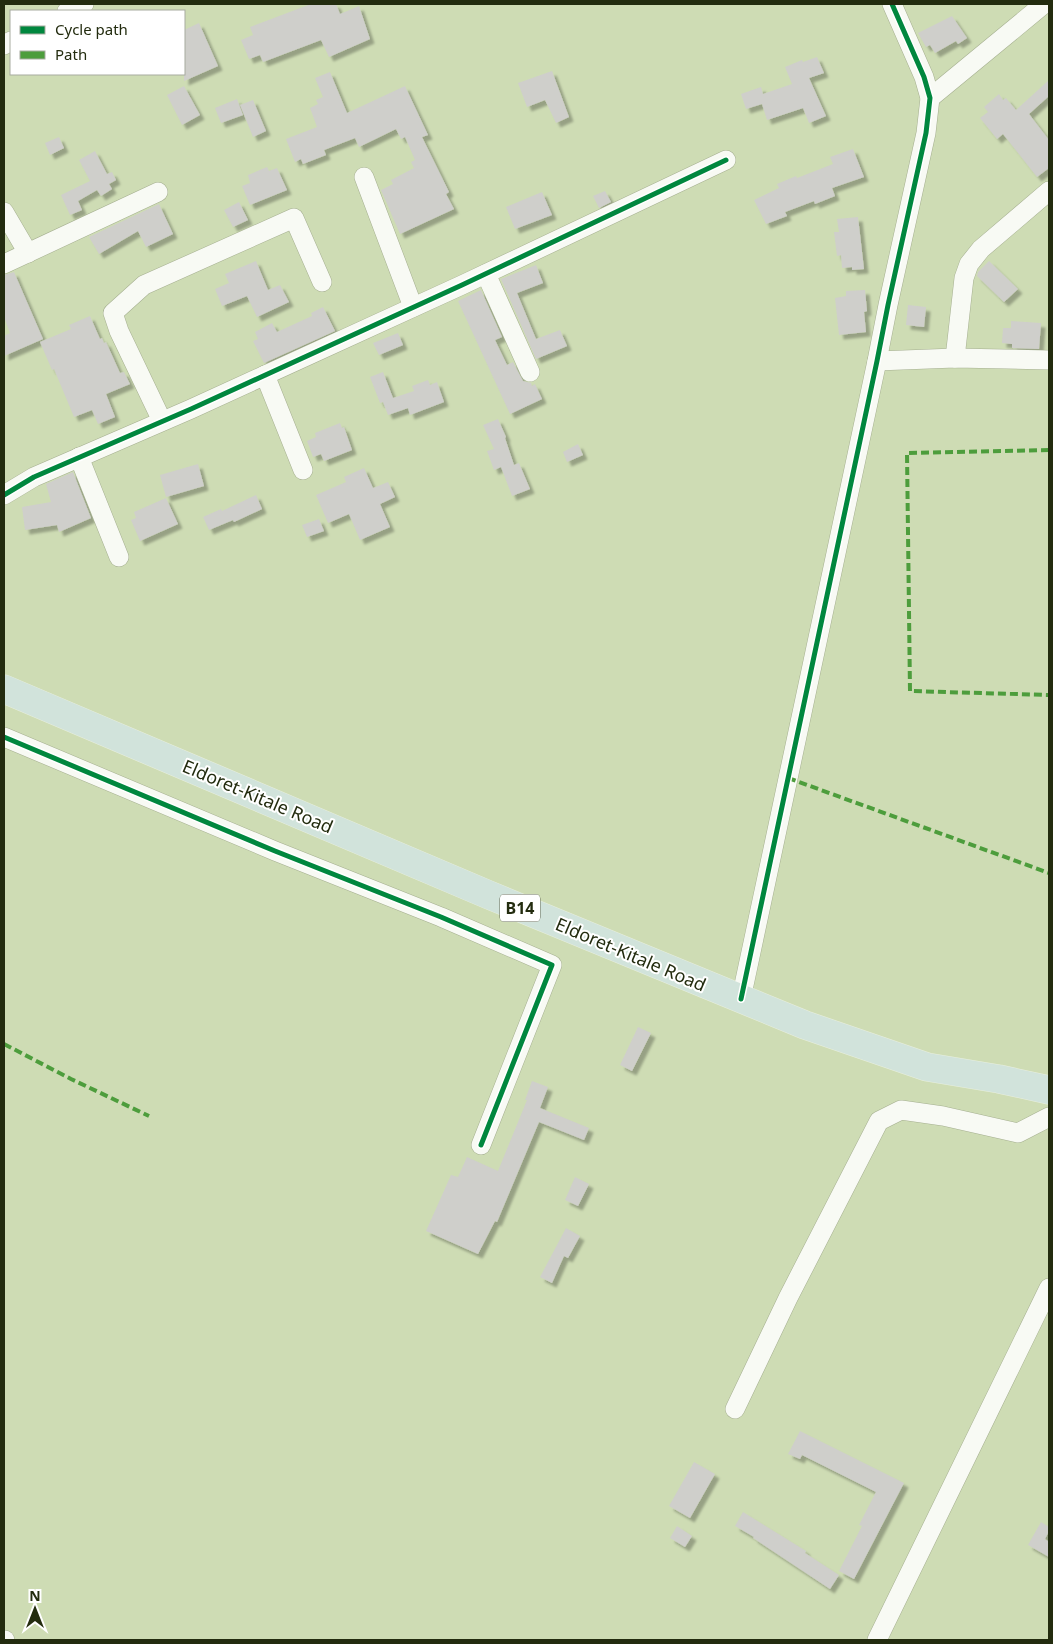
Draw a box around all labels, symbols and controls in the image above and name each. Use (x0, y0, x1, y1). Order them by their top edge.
legend (10, 10, 185, 75)
text: Cycle path (55, 19, 128, 39)
text: Path (55, 44, 87, 64)
street label: Eldoret-Kitale Road (179, 753, 337, 839)
road number: B14 (500, 894, 540, 921)
street label: Eldoret-Kitale Road (552, 911, 710, 997)
north arrow (10, 1584, 60, 1634)
text: N (29, 1586, 41, 1605)

